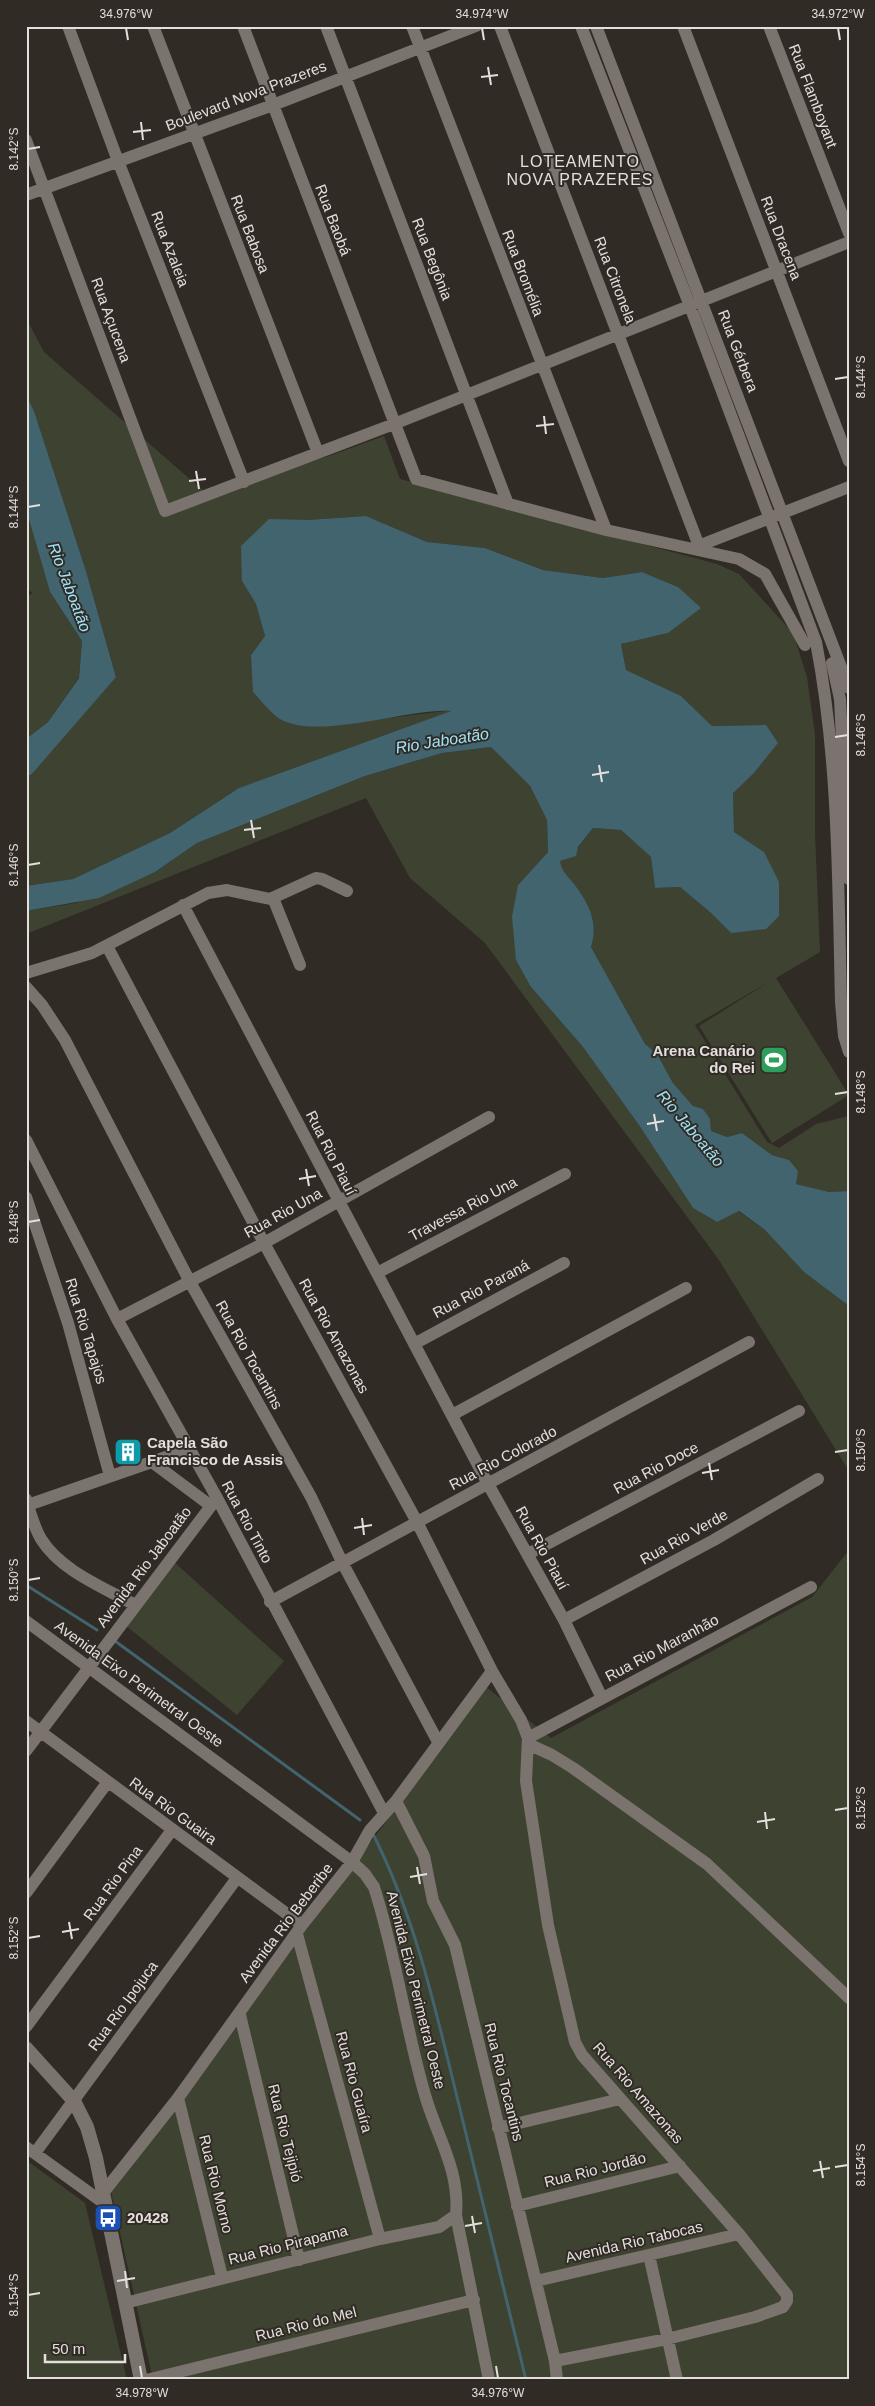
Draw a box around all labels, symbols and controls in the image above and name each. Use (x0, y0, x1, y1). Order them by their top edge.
text: 34.976°W (100, 7, 153, 21)
text: 34.974°W (456, 7, 509, 21)
text: 34.972°W (812, 7, 865, 21)
street label: Rua Flamboyant (786, 41, 841, 151)
street label: Boulevard Nova Prazeres (163, 57, 329, 134)
text: 8.142°S (7, 128, 21, 170)
district label: LOTEAMENTO NOVA PRAZERES (507, 153, 653, 188)
street label: Rua Baobá (312, 182, 355, 259)
street label: Rua Babosa (228, 192, 273, 276)
street label: Rua Dracena (758, 194, 805, 283)
street label: Rua Azaleia (148, 208, 193, 290)
street label: Rua Begônia (409, 215, 456, 303)
street label: Rua Bromélia (499, 227, 548, 319)
street label: Rua Citronela (591, 234, 640, 326)
street label: Rua Açucena (88, 275, 135, 365)
street label: Rua Gérbera (715, 307, 762, 395)
text: 8.144°S (854, 356, 868, 398)
text: 8.144°S (7, 486, 21, 528)
water label: Rio Jaboatão (45, 540, 94, 634)
text: 8.146°S (854, 714, 868, 756)
water label: Rio Jaboatão (394, 725, 490, 756)
text: 8.146°S (7, 844, 21, 886)
place label: Arena Canário do Rei (652, 1042, 755, 1076)
sports icon: Arena Canário do Rei (759, 1045, 789, 1075)
text: 8.148°S (854, 1071, 868, 1113)
water label: Rio Jaboatão (654, 1087, 727, 1170)
street label: Rua Rio Piauí (303, 1108, 360, 1199)
street label: Travessa Rio Una (406, 1173, 520, 1244)
street label: Rua Rio Una (241, 1184, 325, 1241)
text: 8.148°S (7, 1201, 21, 1243)
street label: Rua Rio Paraná (430, 1256, 532, 1321)
street label: Rua Rio Amazonas (296, 1275, 373, 1396)
street label: Rua Rio Tapajos (62, 1276, 111, 1386)
street label: Rua Rio Tocantins (213, 1298, 286, 1412)
street label: Rua Rio Colorado (446, 1422, 559, 1493)
text: 8.150°S (854, 1429, 868, 1471)
place label: Capela São Francisco de Assis (147, 1434, 283, 1468)
building icon: Capela São Francisco de Assis (113, 1437, 143, 1467)
street label: Rua Rio Doce (611, 1438, 701, 1497)
street label: Rua Rio Tinto (219, 1478, 276, 1566)
street label: Avenida Rio Jaboatão (93, 1503, 194, 1630)
street label: Rua Rio Piauí (513, 1503, 573, 1593)
street label: Rua Rio Verde (637, 1505, 731, 1568)
text: 8.150°S (7, 1559, 21, 1601)
street label: Rua Rio Maranhão (602, 1610, 721, 1685)
street label: Avenida Eixo Perimetral Oeste (52, 1617, 227, 1750)
street label: Rua Rio Guaira (126, 1773, 221, 1848)
text: 8.152°S (854, 1787, 868, 1829)
street label: Rua Rio Pina (80, 1841, 146, 1923)
street label: Avenida Rio Beberibe (235, 1860, 336, 1986)
street label: Avenida Eixo Perimetral Oeste (384, 1889, 449, 2091)
text: 8.152°S (7, 1917, 21, 1959)
street label: Rua Rio Ipojuca (84, 1957, 161, 2054)
street label: Rua Rio Tocantins (482, 2021, 527, 2143)
street label: Rua Rio Guaíra (333, 2029, 376, 2135)
street label: Rua Rio Amazonas (590, 2039, 687, 2147)
street label: Rua Rio Tejipió (265, 2082, 306, 2184)
street label: Rua Rio Morno (196, 2133, 237, 2235)
text: 8.154°S (854, 2144, 868, 2186)
street label: Rua Rio Jordão (542, 2149, 648, 2190)
bus stop icon: 20428 (93, 2203, 123, 2233)
place label: 20428 (127, 2209, 169, 2226)
street label: Avenida Rio Tabocas (564, 2217, 704, 2266)
street label: Rua Rio Pirapama (226, 2221, 350, 2268)
text: 8.154°S (7, 2274, 21, 2316)
street label: Rua Rio do Mel (254, 2303, 358, 2344)
scale bar (45, 2331, 125, 2363)
text: 50 m (52, 2340, 85, 2357)
text: 34.978°W (116, 2386, 169, 2400)
text: 34.976°W (472, 2386, 525, 2400)

